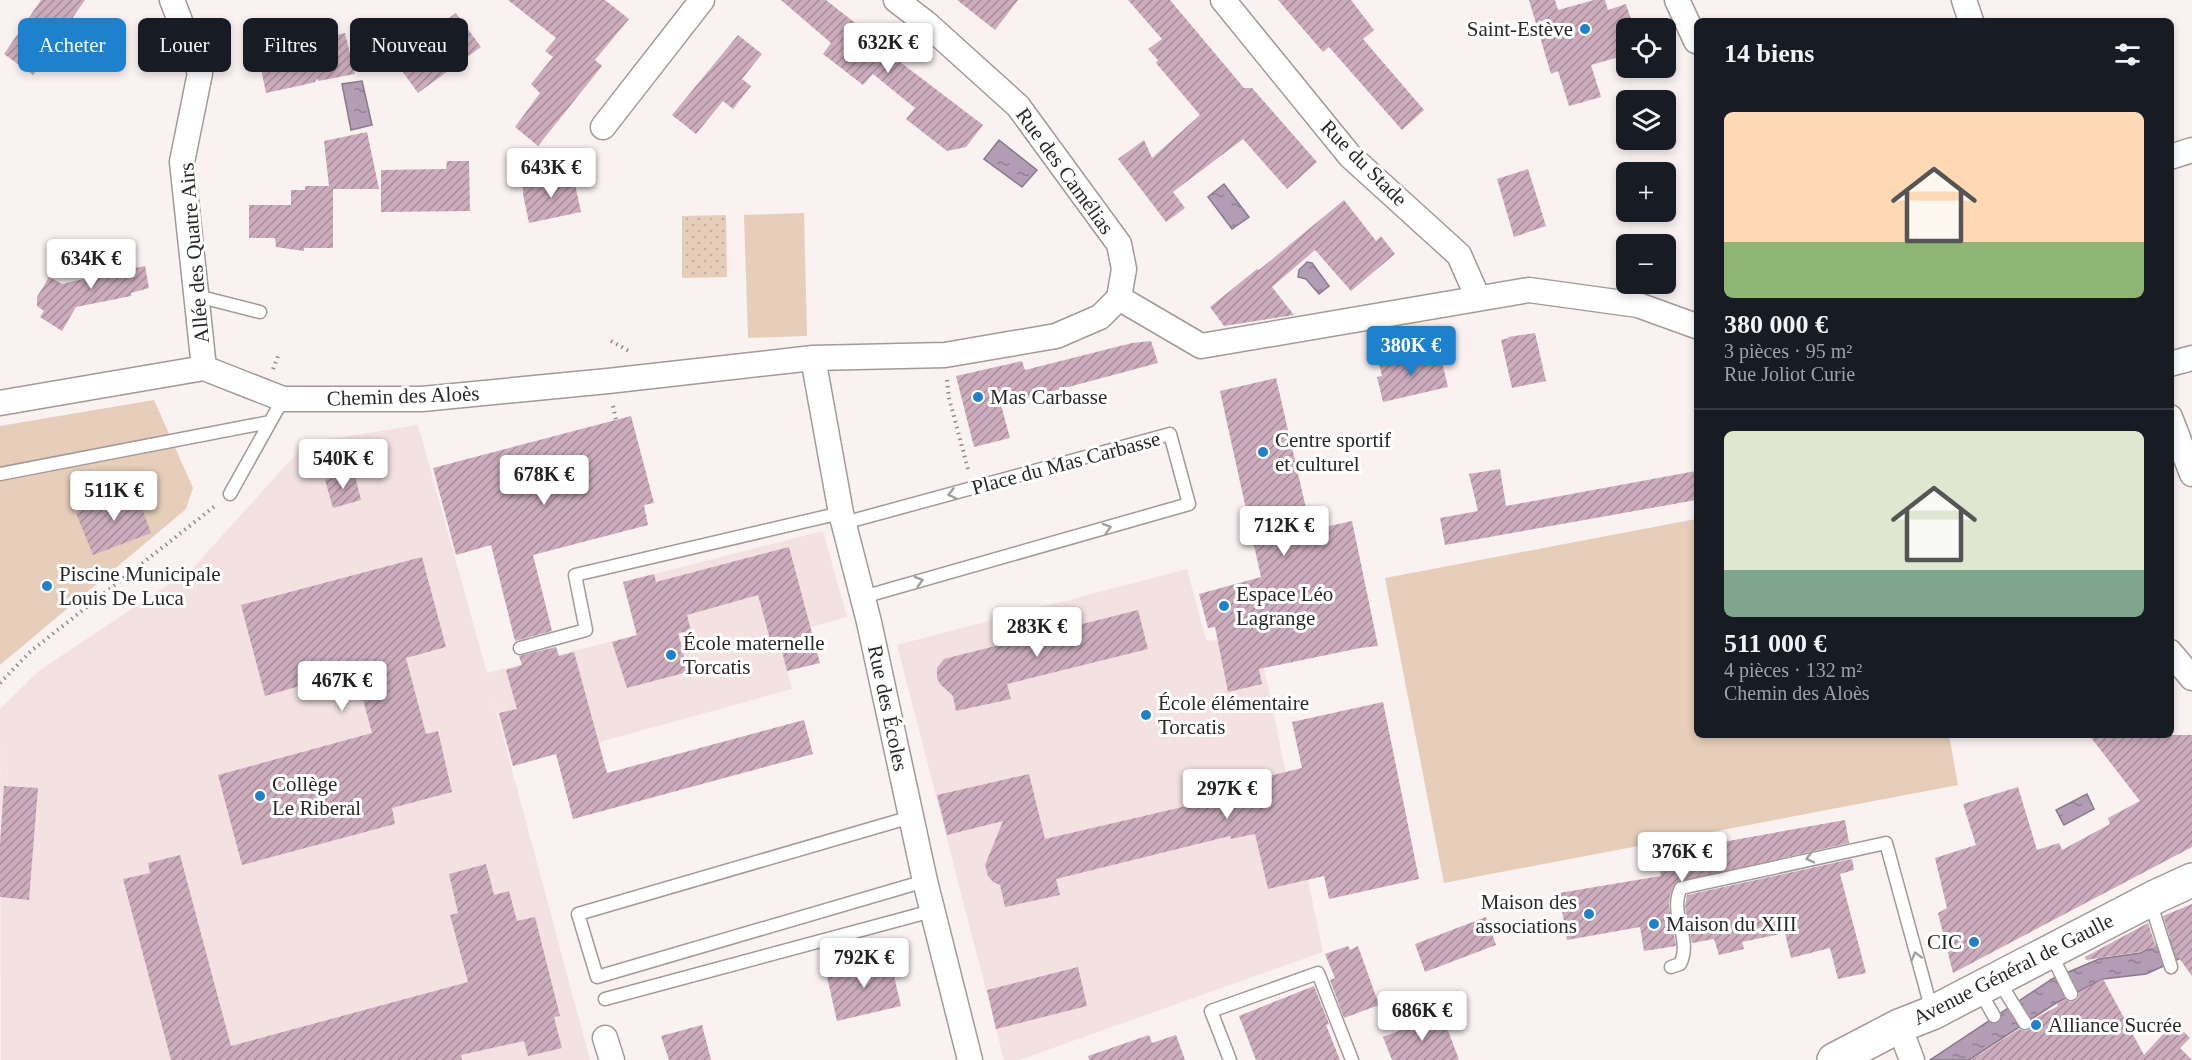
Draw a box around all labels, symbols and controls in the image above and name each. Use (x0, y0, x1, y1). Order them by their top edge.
place label: Saint-Estève (1467, 17, 1573, 41)
chip: Acheter (18, 18, 126, 72)
chip: Louer (138, 18, 231, 72)
chip: Filtres (243, 18, 338, 72)
chip: Nouveau (350, 18, 468, 72)
map controls (1616, 18, 1676, 294)
button: locate (1616, 18, 1676, 78)
marker: Saint-Estève (1578, 22, 1592, 36)
pin: 632K € (839, 23, 937, 74)
text: 632K € (858, 31, 918, 53)
icon: filters (2111, 38, 2144, 71)
text: 14 biens (1724, 39, 1814, 68)
button: layers (1616, 90, 1676, 150)
street label: Rue des Camélias (1011, 103, 1119, 239)
street label: Rue du Stade (1316, 115, 1412, 211)
pin: 643K € (502, 148, 600, 199)
icon: home (1880, 151, 1988, 259)
text: 643K € (521, 156, 581, 178)
street label: Allée des Quatre Airs (174, 162, 214, 344)
button: + (1616, 162, 1676, 222)
button: − (1616, 234, 1676, 294)
pin: 634K € (42, 239, 140, 290)
text: 634K € (61, 247, 121, 269)
text: 380 000 € (1724, 310, 1828, 339)
pin: 380K € (1362, 326, 1460, 377)
text: 380K € (1381, 334, 1441, 356)
text: 3 pièces · 95 m² (1724, 340, 1852, 362)
text: Rue Joliot Curie (1724, 363, 1855, 385)
street label: Chemin des Aloès (326, 381, 480, 411)
place label: Mas Carbasse (990, 385, 1107, 409)
marker: Mas Carbasse (971, 390, 985, 404)
street label: Place du Mas Carbasse (969, 426, 1163, 500)
place label: Centre sportif et culturel (1275, 428, 1391, 476)
pin: 540K € (294, 439, 392, 490)
marker: Centre sportif et culturel (1256, 445, 1270, 459)
text: 540K € (313, 447, 373, 469)
pin: 678K € (495, 455, 593, 506)
text: 678K € (514, 463, 574, 485)
icon: home (1880, 470, 1988, 578)
pin: 511K € (65, 471, 163, 522)
text: 511K € (84, 479, 144, 501)
one-way arrow (948, 487, 958, 499)
pin: 712K € (1235, 506, 1333, 557)
text: 712K € (1254, 514, 1314, 536)
one-way arrow (1102, 522, 1112, 535)
place label: Piscine Municipale Louis De Luca (59, 562, 221, 610)
one-way arrow (913, 576, 924, 588)
marker: Piscine Municipale Louis De Luca (40, 579, 54, 593)
place label: Espace Léo Lagrange (1236, 582, 1333, 630)
marker: Espace Léo Lagrange (1217, 599, 1231, 613)
pin: 283K € (988, 607, 1086, 658)
text: 283K € (1007, 615, 1067, 637)
text: 511 000 € (1724, 629, 1827, 658)
place label: École maternelle Torcatis (683, 631, 825, 679)
street label: Rue des Écoles (863, 643, 913, 773)
marker: École maternelle Torcatis (664, 648, 678, 662)
text: 4 pièces · 132 m² (1724, 659, 1862, 681)
pin: 467K € (293, 661, 391, 712)
text: 467K € (312, 669, 372, 691)
text: Chemin des Aloès (1724, 682, 1870, 704)
place label: École élémentaire Torcatis (1158, 691, 1309, 739)
marker: École élémentaire Torcatis (1139, 708, 1153, 722)
pin: 297K € (1178, 769, 1276, 820)
place label: Collège Le Riberal (272, 772, 361, 820)
text: 297K € (1197, 777, 1257, 799)
marker: Collège Le Riberal (253, 789, 267, 803)
pin: 376K € (1633, 832, 1731, 883)
text: 376K € (1652, 840, 1712, 862)
one-way arrow (1805, 851, 1815, 864)
place label: Maison des associations (1476, 890, 1577, 938)
marker: Maison des associations (1582, 907, 1596, 921)
street label: Avenue Général de Gaulle (1909, 908, 2117, 1030)
place label: Maison du XIII (1666, 912, 1797, 936)
marker: Maison du XIII (1647, 917, 1661, 931)
place label: CIC (1927, 930, 1962, 954)
marker: CIC (1967, 935, 1981, 949)
pin: 792K € (815, 938, 913, 989)
text: 792K € (834, 946, 894, 968)
one-way arrow (1911, 951, 1924, 961)
pin: 686K € (1373, 991, 1471, 1042)
text: 686K € (1392, 999, 1452, 1021)
place label: Alliance Sucrée (2048, 1013, 2182, 1037)
marker: Alliance Sucrée (2029, 1018, 2043, 1032)

